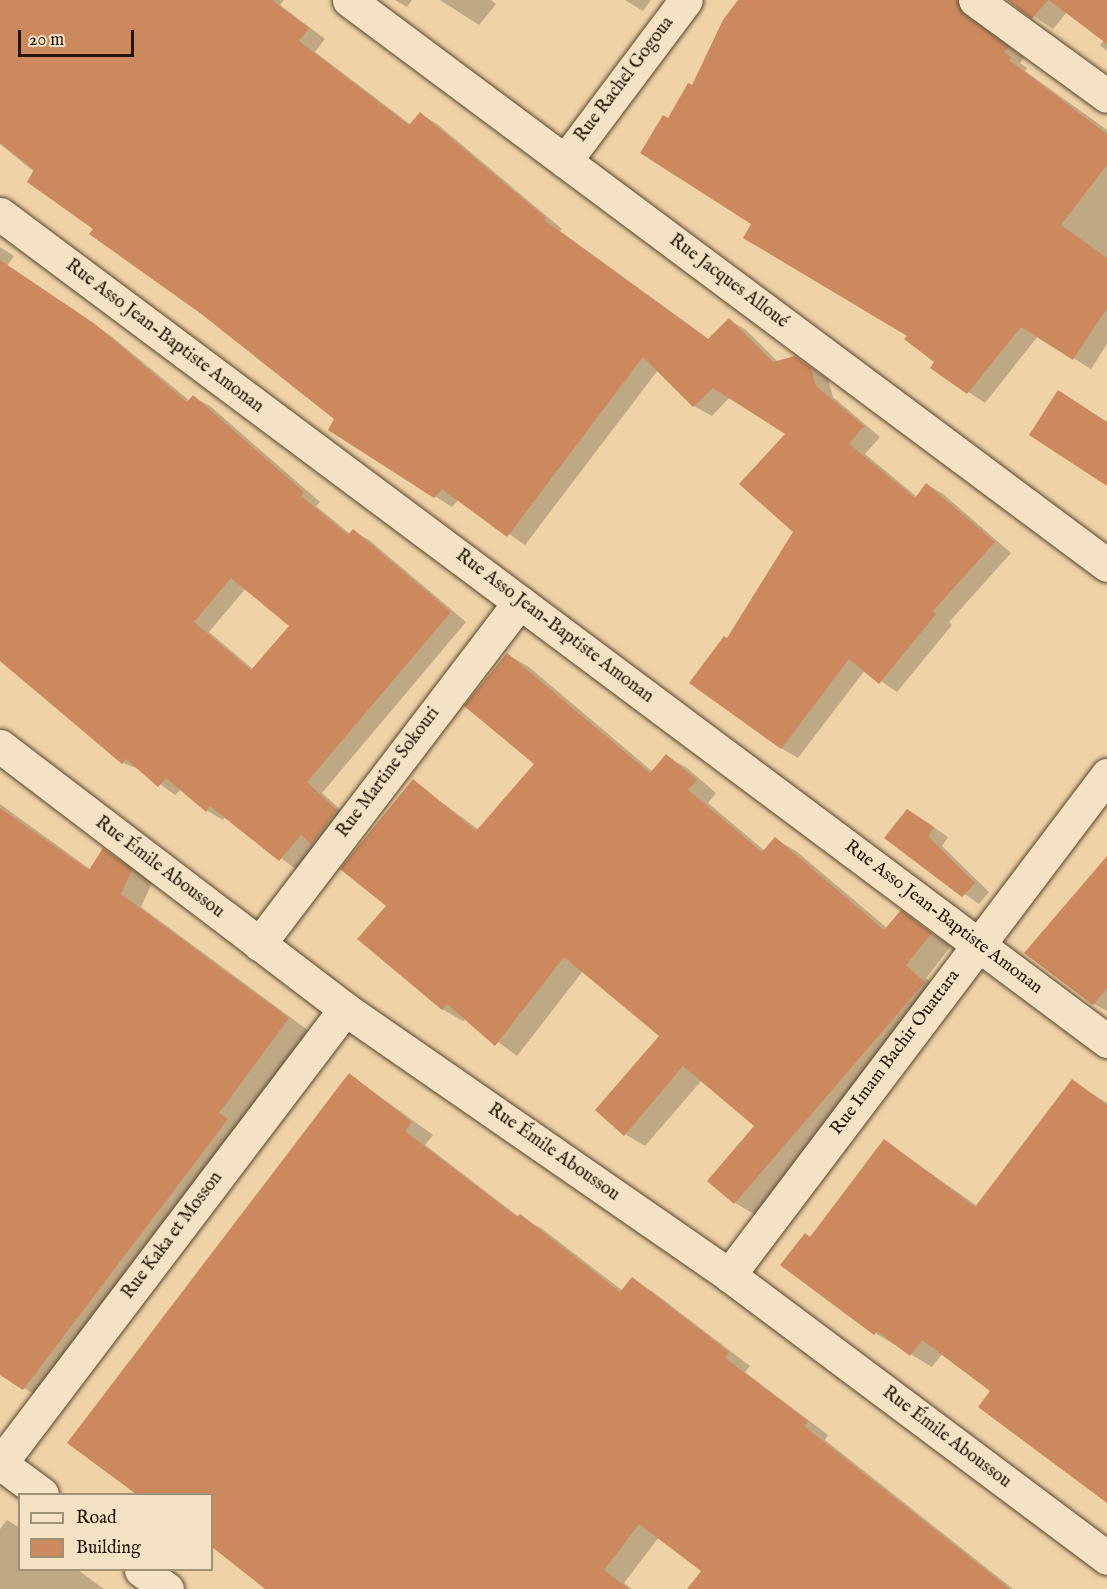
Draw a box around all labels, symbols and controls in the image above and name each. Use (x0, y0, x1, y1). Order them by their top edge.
street label: Rue Rachel Gogoua (571, 13, 679, 147)
scale bar (21, 18, 136, 56)
text: 20 m (29, 29, 64, 52)
street label: Rue Jacques Alloué (664, 230, 792, 334)
street label: Rue Asso Jean-Baptiste Amonan (61, 255, 267, 419)
street label: Rue Asso Jean-Baptiste Amonan (451, 545, 657, 709)
street label: Rue Martine Sokouri (333, 703, 445, 843)
street label: Rue Émile Aboussou (90, 813, 228, 923)
street label: Rue Asso Jean-Baptiste Amonan (840, 836, 1046, 1000)
street label: Rue Imam Bachir Ouattara (827, 966, 965, 1140)
street label: Rue Émile Aboussou (483, 1099, 623, 1207)
street label: Rue Kaka et Mosson (118, 1168, 228, 1304)
street label: Rue Émile Aboussou (877, 1383, 1015, 1493)
legend (18, 1493, 213, 1571)
text: Road (76, 1507, 117, 1530)
text: Building (76, 1537, 141, 1560)

